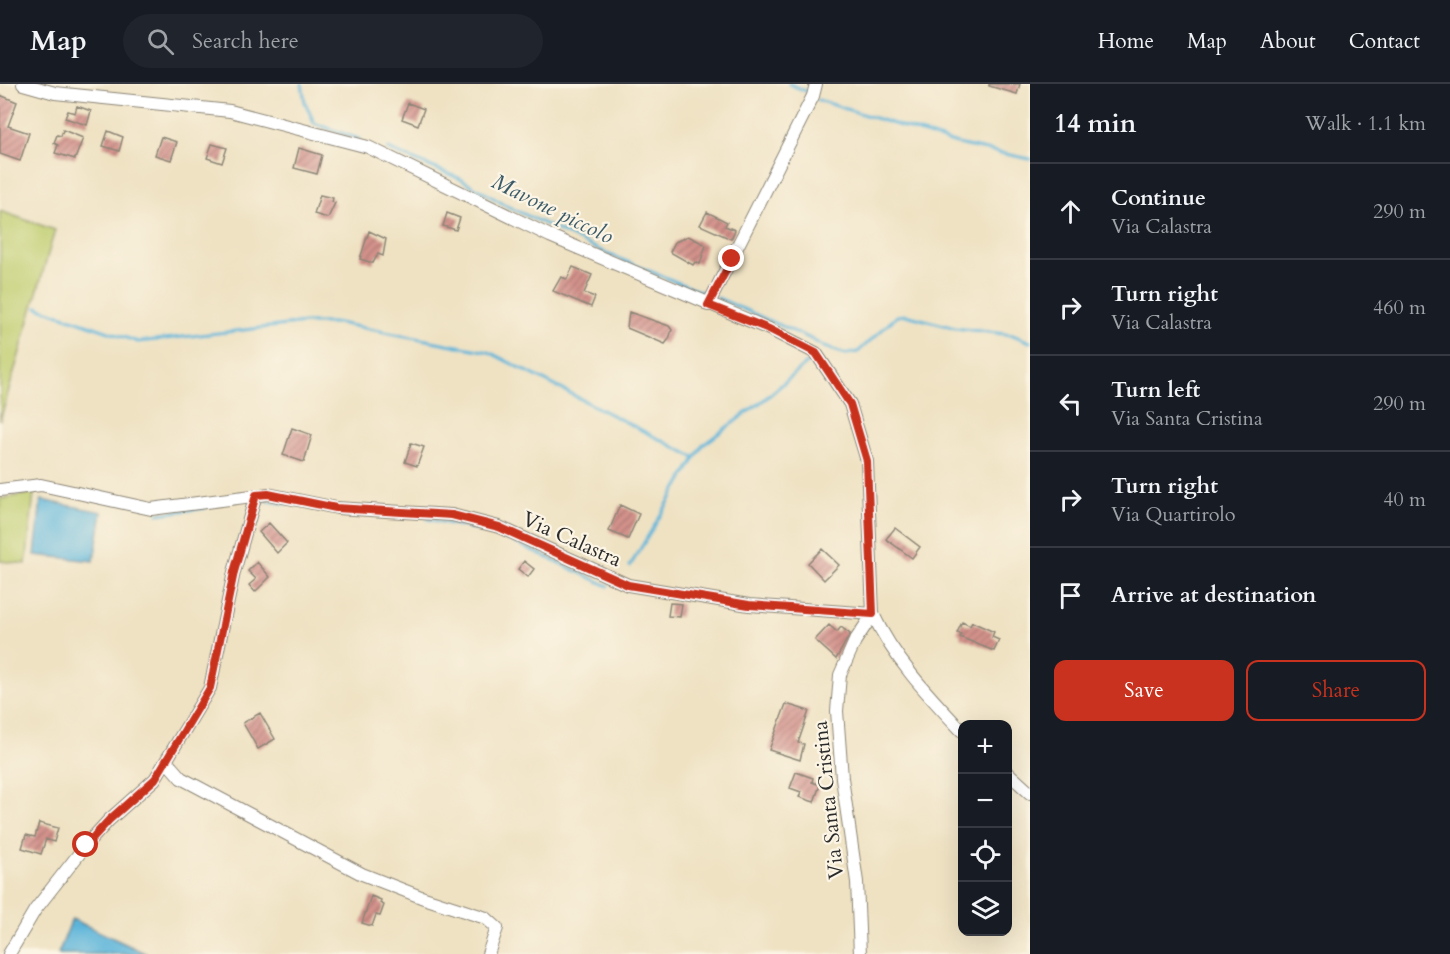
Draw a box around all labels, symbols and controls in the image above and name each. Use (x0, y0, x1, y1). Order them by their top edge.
search box (123, 14, 543, 68)
text: Map (30, 22, 87, 60)
icon: search (144, 25, 177, 58)
text: Search here (192, 26, 299, 56)
text: Home (1098, 27, 1154, 56)
text: Map (1187, 27, 1227, 56)
text: About (1260, 27, 1316, 56)
text: Contact (1349, 27, 1420, 56)
text: 14 min (1054, 106, 1137, 141)
text: Walk · 1.1 km (1305, 110, 1426, 137)
water label: Mavone piccolo (487, 166, 618, 251)
text: Continue (1111, 183, 1206, 213)
icon: ahead (1054, 195, 1087, 228)
text: 290 m (1373, 198, 1426, 225)
text: Via Calastra (1111, 213, 1212, 240)
route end (718, 245, 744, 271)
text: Turn right (1111, 279, 1218, 309)
icon: right (1054, 291, 1087, 324)
text: 460 m (1373, 294, 1426, 321)
text: Via Calastra (1111, 309, 1212, 336)
text: Turn left (1111, 375, 1200, 405)
icon: left (1054, 387, 1087, 420)
text: 290 m (1373, 390, 1426, 417)
text: Via Santa Cristina (1111, 405, 1263, 432)
text: Turn right (1111, 471, 1218, 501)
icon: right (1054, 483, 1087, 516)
text: 40 m (1383, 486, 1426, 513)
text: Via Quartirolo (1111, 501, 1235, 528)
street label: Via Calastra (517, 505, 626, 574)
icon: arrive (1054, 579, 1087, 612)
text: Arrive at destination (1111, 580, 1316, 610)
button: Save (1054, 660, 1234, 721)
button: Share (1246, 660, 1426, 721)
street label: Via Santa Cristina (806, 719, 851, 881)
map controls (958, 720, 1012, 936)
button: + (958, 720, 1012, 774)
button: − (958, 774, 1012, 828)
button: locate (958, 828, 1012, 882)
route start (72, 831, 98, 857)
button: layers (958, 882, 1012, 936)

